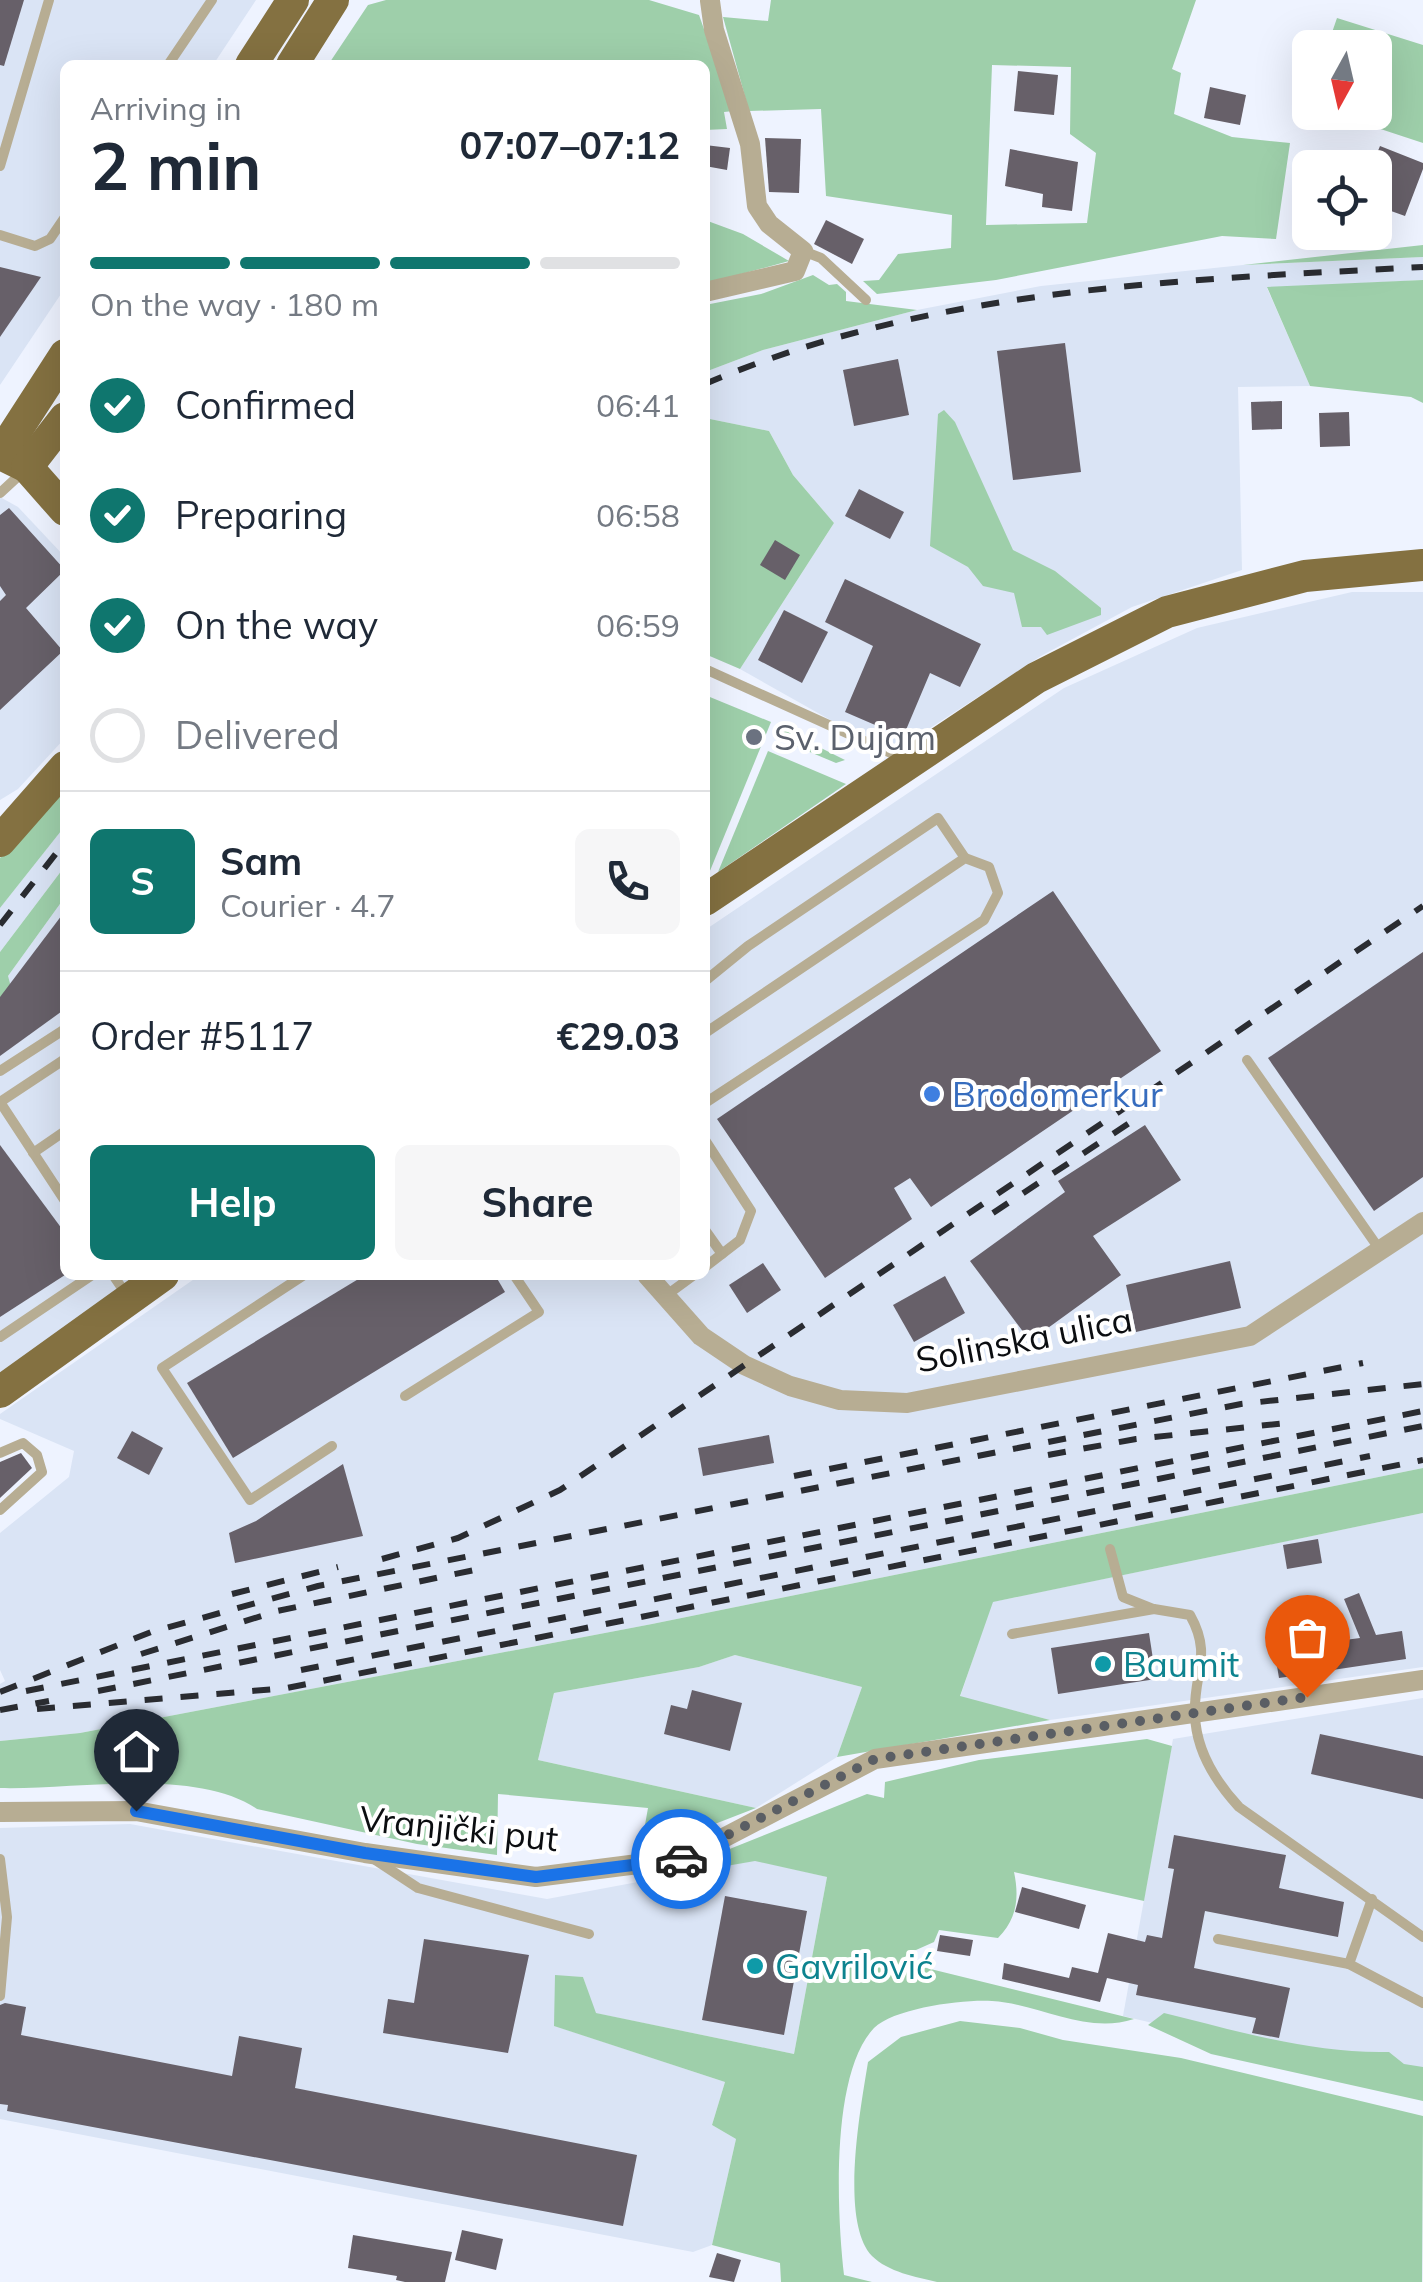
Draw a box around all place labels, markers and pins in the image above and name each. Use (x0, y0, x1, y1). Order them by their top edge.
place label: Sv. Dujam (774, 715, 936, 759)
marker: Sv. Dujam (743, 726, 765, 748)
place label: Brodomerkur (952, 1072, 1163, 1116)
marker: Brodomerkur (921, 1083, 943, 1105)
pin (1265, 1595, 1350, 1698)
place label: Baumit (1123, 1642, 1239, 1686)
marker: Baumit (1092, 1653, 1114, 1675)
pin (94, 1709, 179, 1812)
place label: Gavrilović (775, 1944, 933, 1988)
marker: Gavrilović (744, 1955, 766, 1977)

